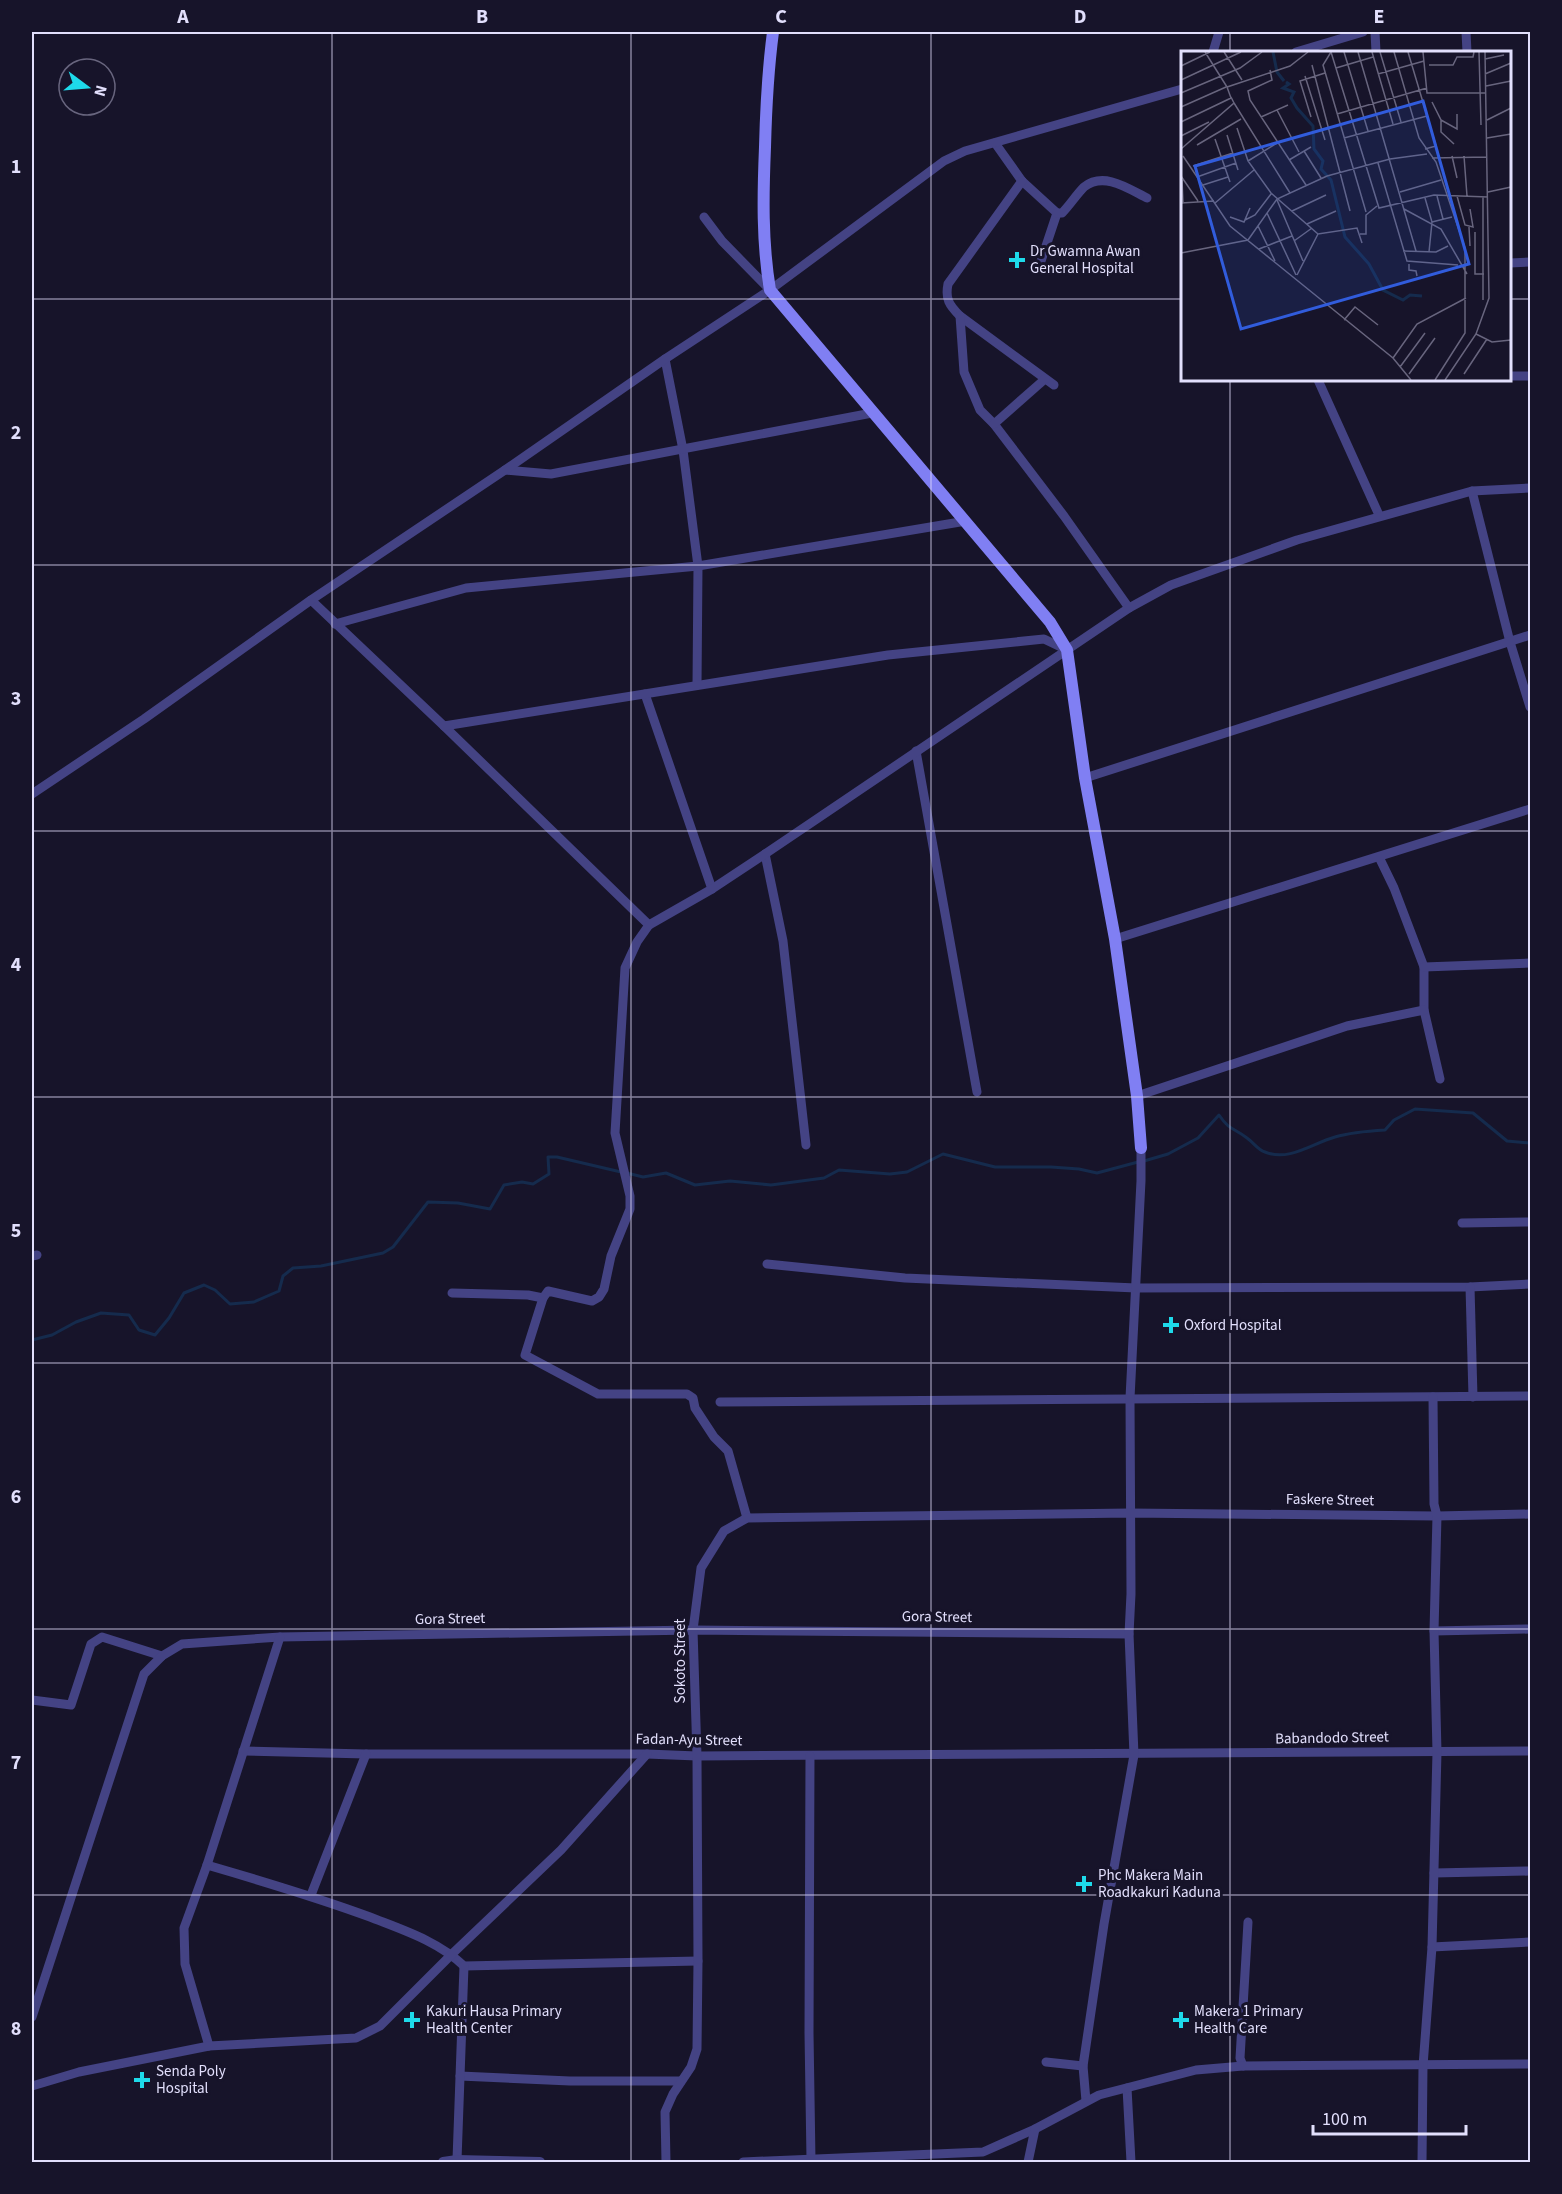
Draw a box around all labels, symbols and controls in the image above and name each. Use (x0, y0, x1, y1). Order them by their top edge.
text: A (176, 3, 189, 31)
text: B (476, 3, 488, 31)
text: C (775, 3, 787, 31)
text: D (1074, 3, 1086, 31)
text: E (1374, 3, 1384, 31)
inset map (1181, 51, 1511, 381)
north arrow (57, 57, 117, 117)
text: N (88, 83, 112, 99)
text: 1 (11, 153, 21, 181)
place label: Dr Gwamna Awan General Hospital (1030, 241, 1141, 279)
marker: Dr Gwamna Awan General Hospital (1008, 251, 1026, 269)
text: 2 (11, 419, 21, 447)
text: 3 (11, 685, 21, 713)
text: 4 (11, 951, 22, 979)
text: 5 (11, 1217, 21, 1245)
place label: Oxford Hospital (1184, 1315, 1282, 1336)
marker: Oxford Hospital (1162, 1316, 1180, 1334)
text: 6 (11, 1483, 21, 1511)
street label: Faskere Street (1286, 1489, 1374, 1511)
street label: Gora Street (902, 1606, 972, 1628)
street label: Gora Street (415, 1608, 485, 1630)
street label: Sokoto Street (670, 1619, 691, 1703)
street label: Babandodo Street (1275, 1727, 1389, 1749)
street label: Fadan-Ayu Street (635, 1729, 743, 1751)
text: 7 (11, 1749, 21, 1777)
place label: Phc Makera Main Roadkakuri Kaduna (1098, 1865, 1221, 1903)
marker: Phc Makera Main Roadkakuri Kaduna (1075, 1875, 1093, 1893)
place label: Kakuri Hausa Primary Health Center (426, 2001, 562, 2039)
place label: Makera 1 Primary Health Care (1194, 2001, 1303, 2039)
marker: Kakuri Hausa Primary Health Center (403, 2011, 421, 2029)
marker: Makera 1 Primary Health Care (1172, 2011, 1190, 2029)
text: 8 (11, 2015, 21, 2043)
place label: Senda Poly Hospital (156, 2061, 226, 2099)
marker: Senda Poly Hospital (133, 2071, 151, 2089)
scale bar (1313, 2098, 1466, 2136)
text: 100 m (1322, 2107, 1367, 2132)

